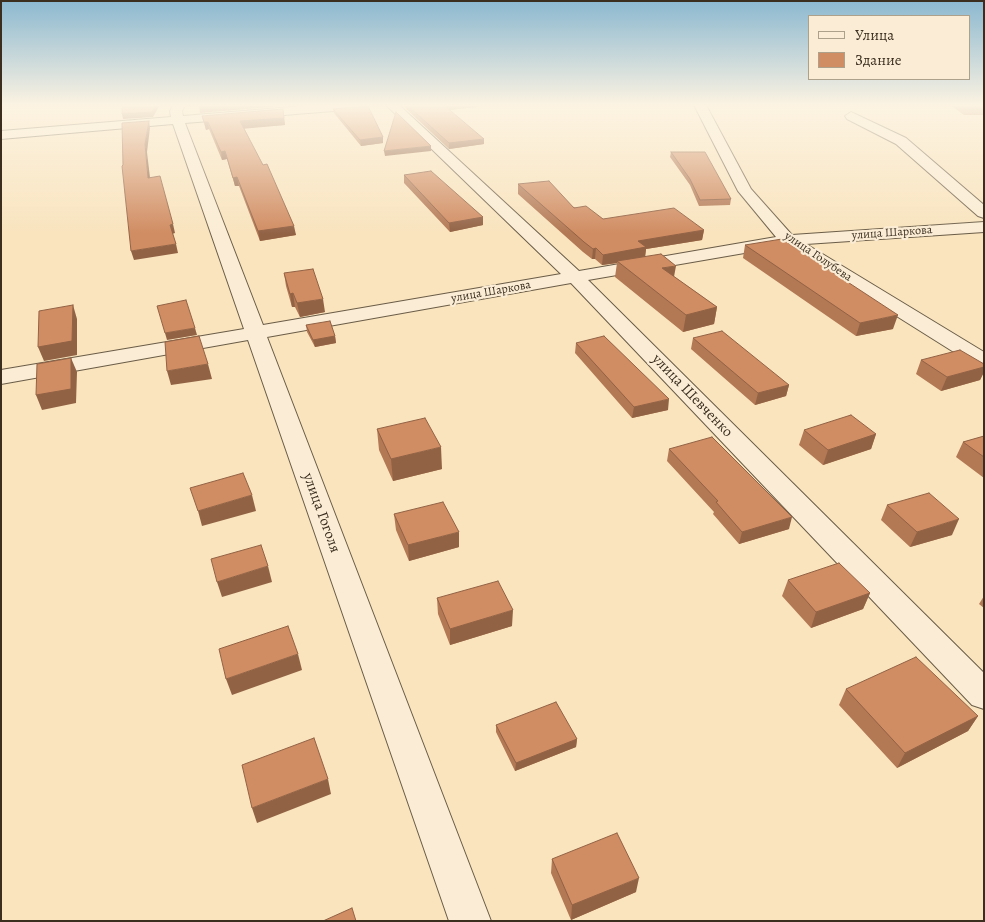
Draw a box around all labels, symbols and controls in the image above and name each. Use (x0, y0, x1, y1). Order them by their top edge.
legend (808, 15, 970, 80)
text: Улица (855, 25, 894, 45)
text: Здание (855, 50, 902, 70)
street label: улица Шаркова (851, 223, 933, 243)
street label: улица Голубева (781, 229, 855, 285)
street label: улица Шаркова (450, 278, 532, 306)
street label: улица Шевченко (648, 351, 736, 441)
street label: улица Гоголя (298, 471, 344, 555)

